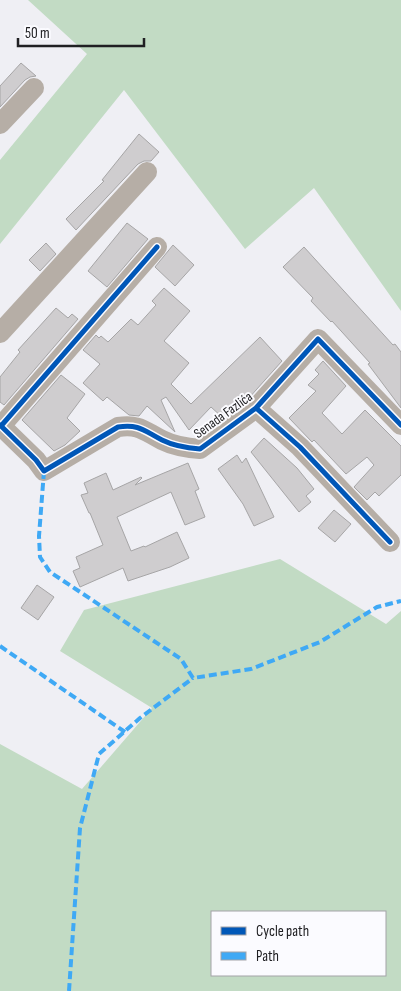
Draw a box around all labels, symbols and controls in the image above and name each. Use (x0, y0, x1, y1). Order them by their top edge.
scale bar (18, 15, 144, 47)
text: 50 m (25, 24, 50, 43)
street label: Senada Fazlića (190, 388, 256, 442)
legend (211, 911, 386, 976)
text: Cycle path (256, 922, 309, 941)
text: Path (256, 947, 279, 966)

